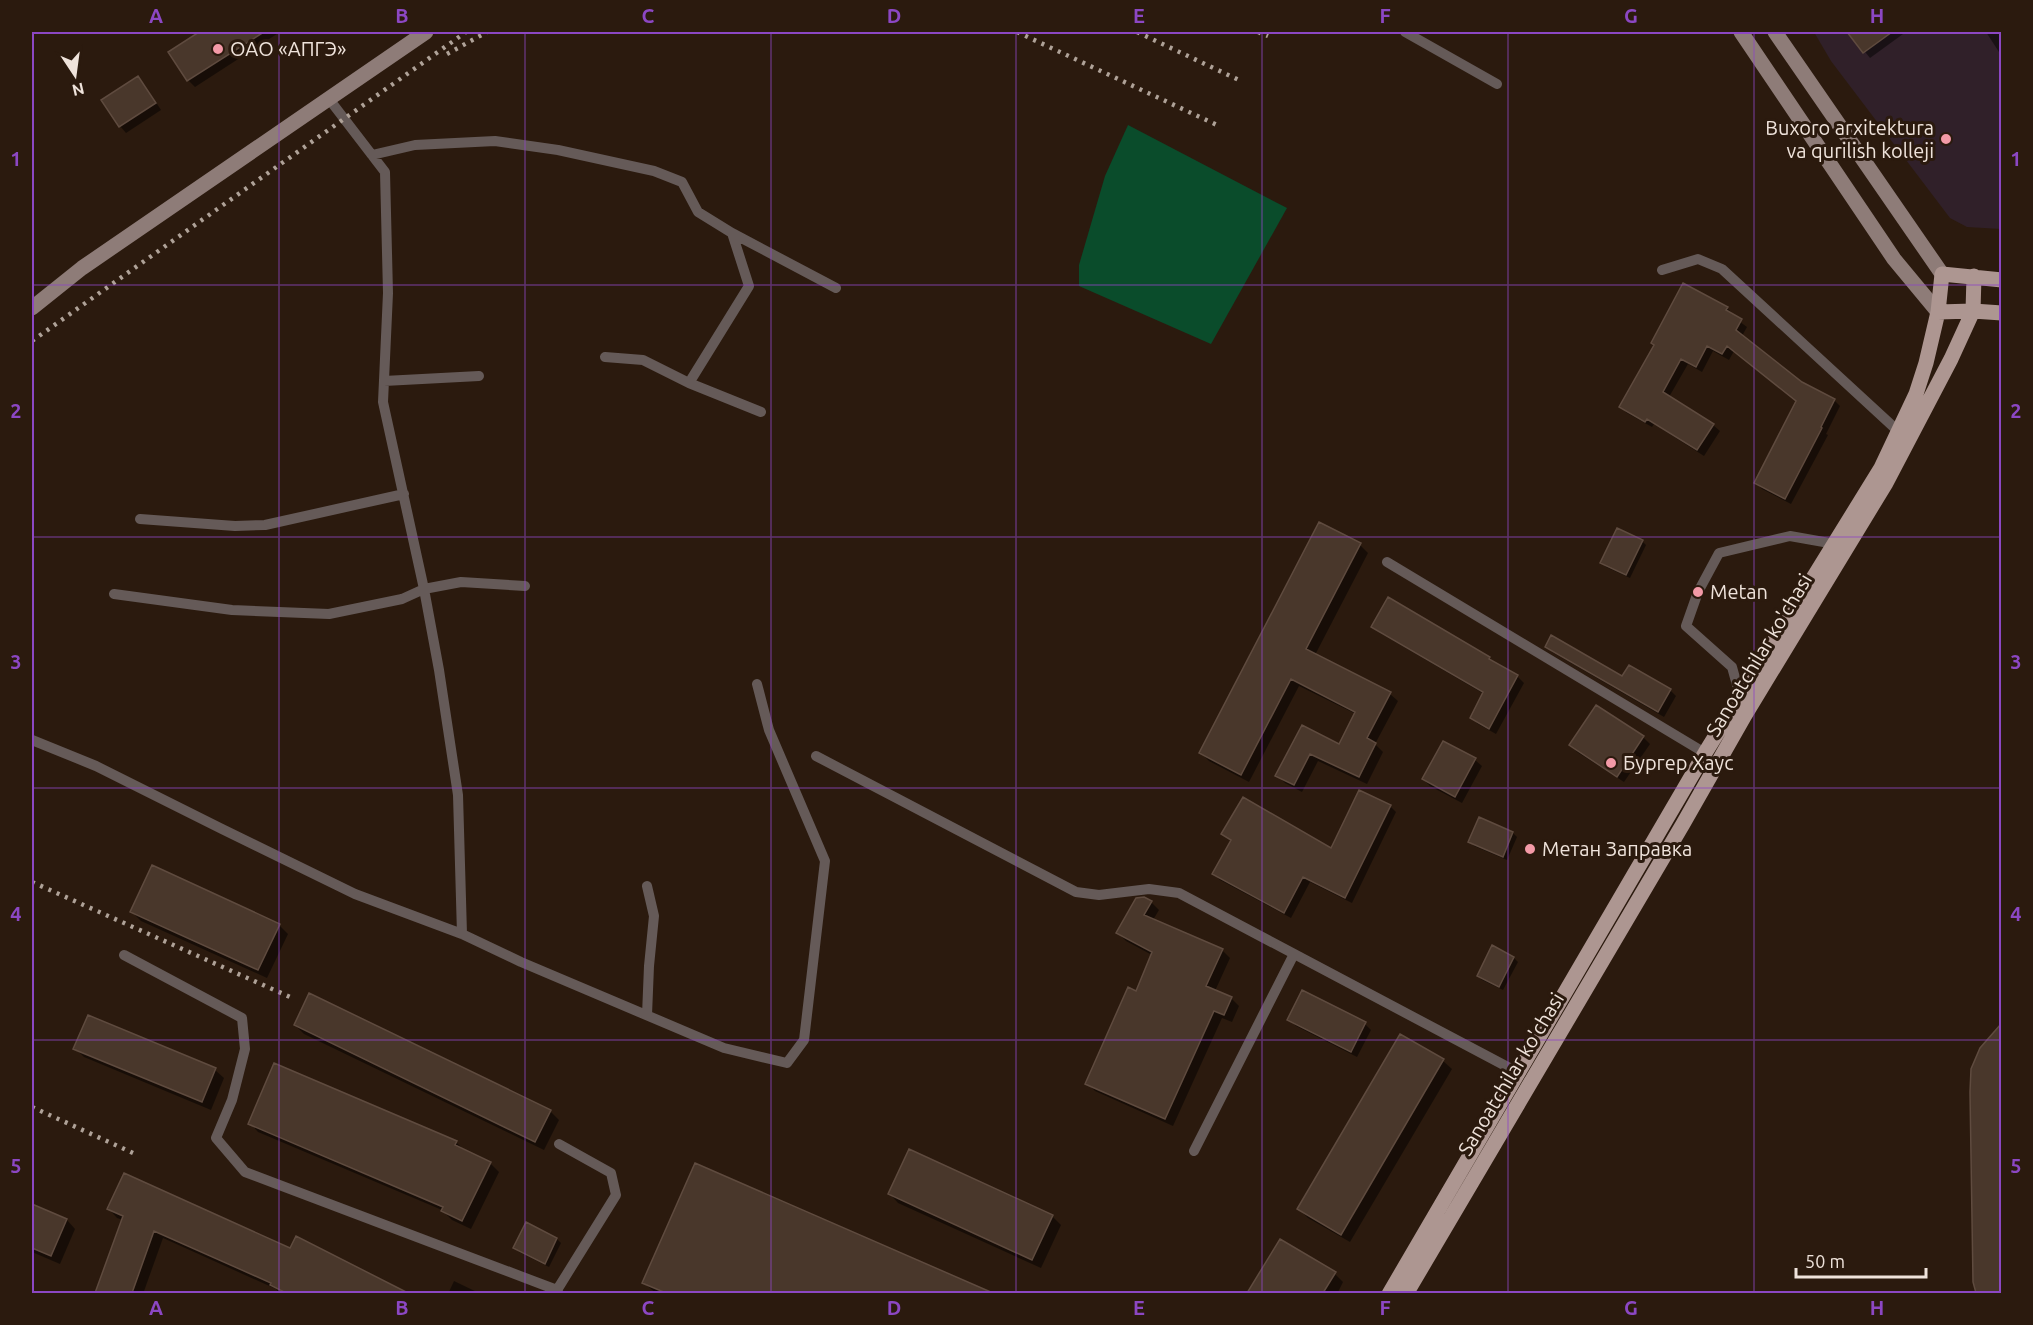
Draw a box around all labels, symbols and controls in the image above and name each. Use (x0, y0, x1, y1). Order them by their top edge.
text: A (149, 4, 163, 27)
text: B (395, 4, 409, 27)
text: C (642, 4, 655, 27)
text: D (887, 4, 901, 27)
text: E (1133, 4, 1145, 27)
text: F (1379, 4, 1391, 27)
text: G (1624, 4, 1638, 27)
text: H (1870, 4, 1884, 27)
place label: ОАО «АПГЭ» (230, 37, 346, 60)
marker: ОАО «АПГЭ» (211, 42, 225, 56)
north arrow (45, 45, 105, 105)
text: N (71, 80, 86, 100)
place label: Buxoro arxitektura va qurilish kolleji (1765, 116, 1934, 162)
marker: Buxoro arxitektura va qurilish kolleji (1939, 132, 1953, 146)
text: 1 (10, 147, 22, 170)
text: 1 (2010, 147, 2022, 170)
text: 2 (10, 399, 22, 422)
text: 2 (2010, 399, 2022, 422)
street label: Sanoatchilar ko'chasi (1701, 569, 1816, 740)
place label: Metan (1710, 580, 1768, 603)
marker: Metan (1691, 585, 1705, 599)
text: 3 (10, 650, 22, 673)
text: 3 (2010, 650, 2022, 673)
place label: Бургер Хаус (1623, 751, 1734, 774)
marker: Бургер Хаус (1604, 756, 1618, 770)
place label: Метан Заправка (1542, 837, 1692, 860)
marker: Метан Заправка (1523, 842, 1537, 856)
text: 4 (10, 902, 22, 925)
text: 4 (2010, 902, 2022, 925)
street label: Sanoatchilar ko'chasi (1453, 988, 1568, 1159)
text: 5 (10, 1154, 22, 1177)
text: 5 (2010, 1154, 2022, 1177)
scale bar (1796, 1241, 1926, 1279)
text: 50 m (1805, 1251, 1845, 1271)
text: A (149, 1296, 163, 1319)
text: B (395, 1296, 409, 1319)
text: C (642, 1296, 655, 1319)
text: D (887, 1296, 901, 1319)
text: E (1133, 1296, 1145, 1319)
text: F (1379, 1296, 1391, 1319)
text: G (1624, 1296, 1638, 1319)
text: H (1870, 1296, 1884, 1319)

